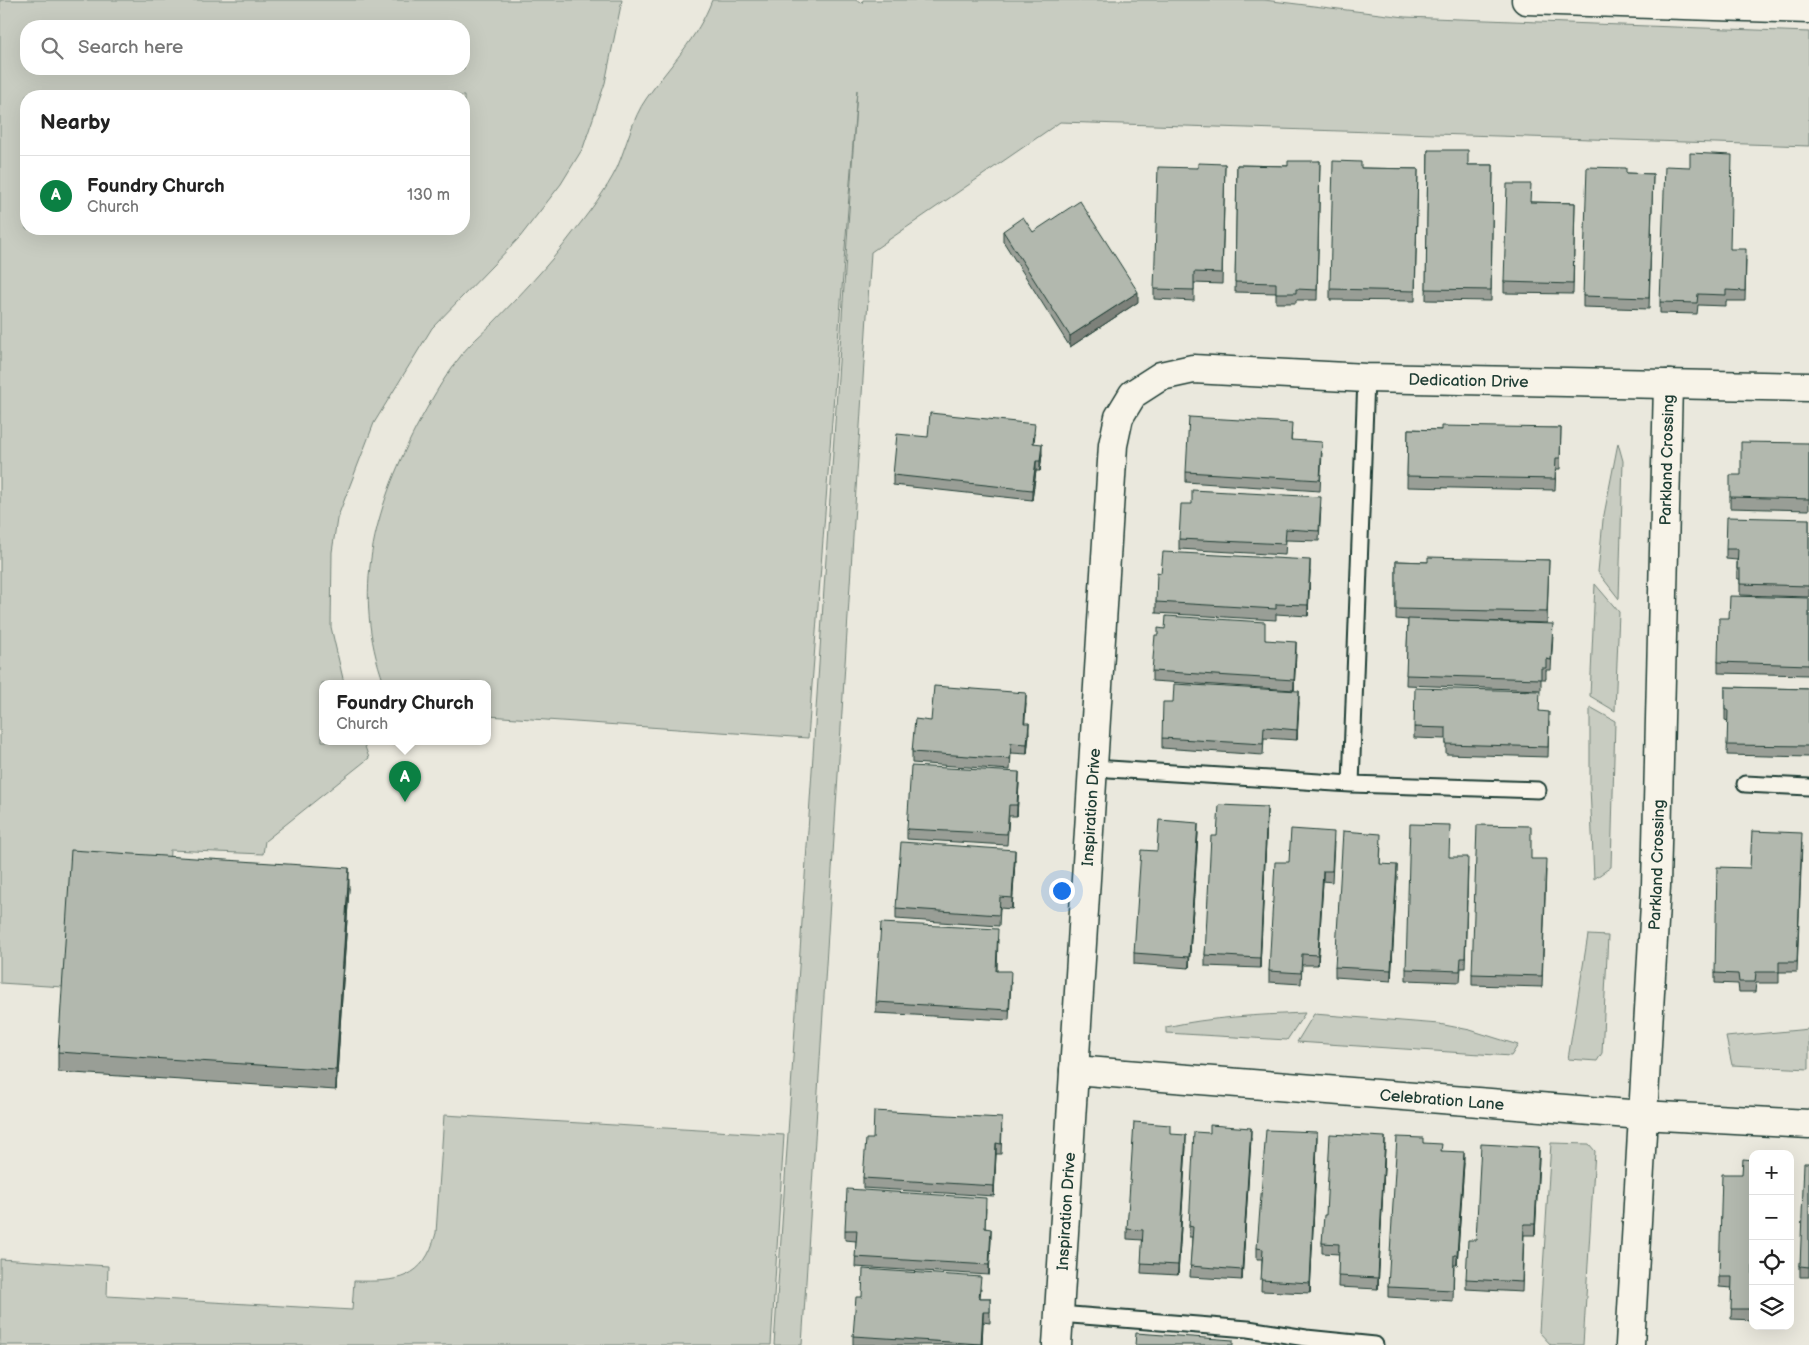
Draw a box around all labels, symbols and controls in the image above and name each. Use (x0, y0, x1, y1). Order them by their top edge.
search box (20, 20, 470, 75)
icon: search (38, 34, 66, 62)
text: Search here (78, 36, 183, 59)
text: Nearby (40, 110, 110, 135)
text: Foundry Church (87, 175, 225, 198)
text: A (51, 186, 61, 205)
text: 130 m (407, 186, 450, 205)
text: Church (87, 198, 139, 217)
street label: Dedication Drive (1408, 371, 1529, 392)
street label: Parkland Crossing (1657, 394, 1679, 526)
popup (319, 680, 491, 745)
text: Foundry Church (336, 692, 474, 715)
text: Church (336, 715, 388, 734)
street label: Inspiration Drive (1079, 747, 1105, 867)
pin: A (389, 761, 421, 802)
street label: Parkland Crossing (1646, 799, 1669, 931)
your location (1049, 878, 1075, 904)
street label: Celebration Lane (1379, 1086, 1505, 1115)
map controls (1749, 1150, 1794, 1330)
button: + (1749, 1150, 1794, 1195)
street label: Inspiration Drive (1054, 1151, 1080, 1271)
button: − (1749, 1195, 1794, 1240)
button: locate (1749, 1240, 1794, 1285)
button: layers (1749, 1285, 1794, 1330)

